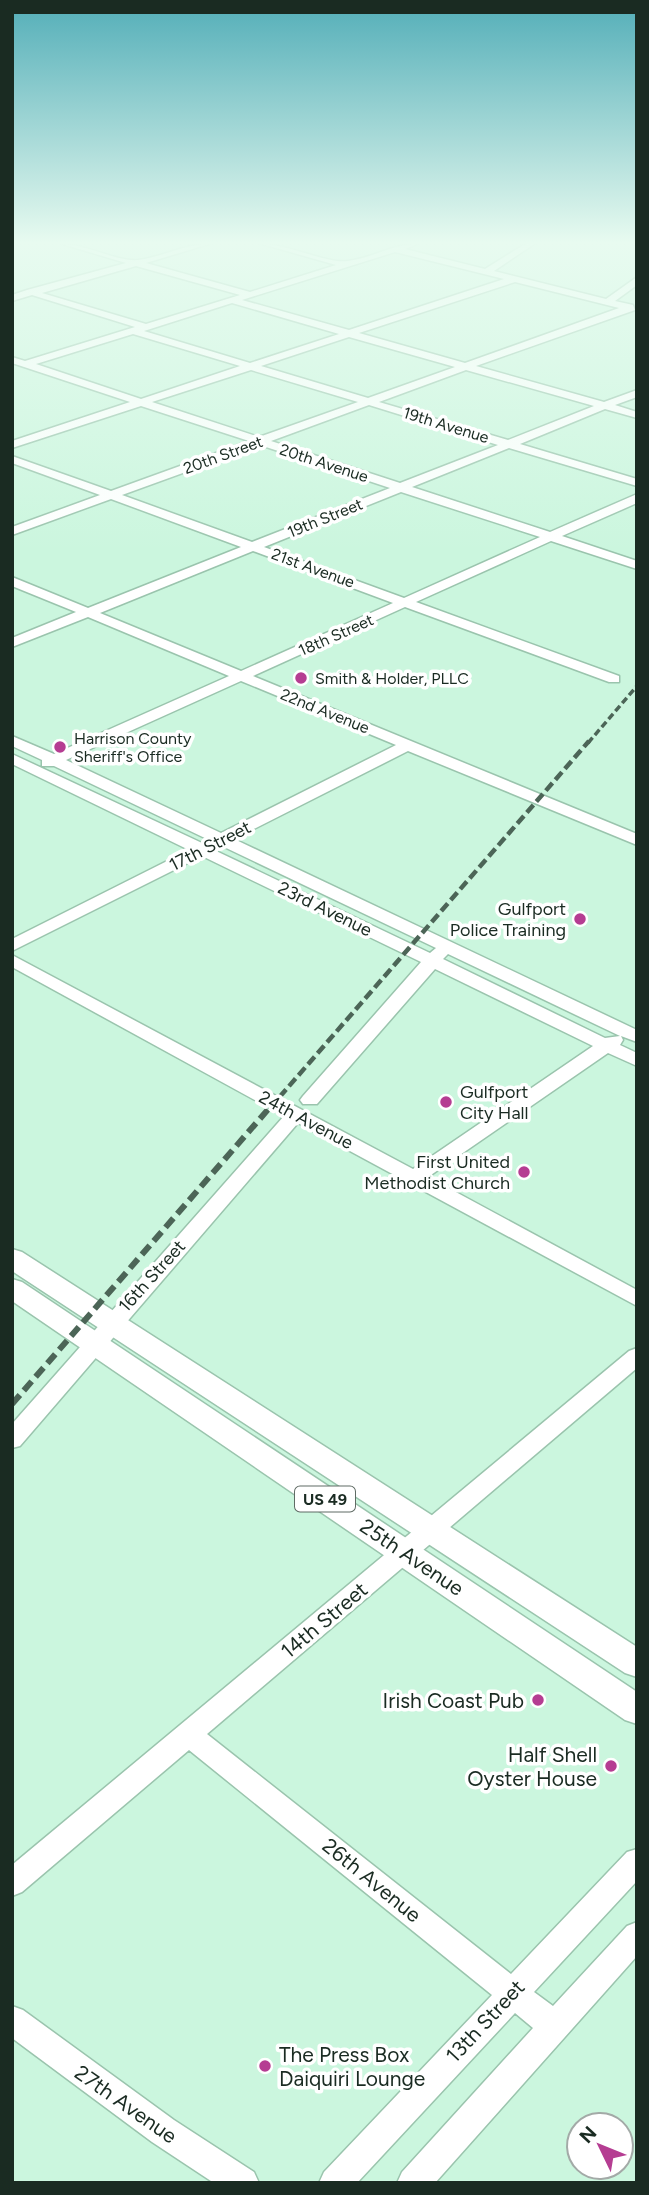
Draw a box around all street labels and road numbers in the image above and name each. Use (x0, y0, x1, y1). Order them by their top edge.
street label: 19th Avenue (401, 403, 491, 447)
street label: 20th Street (181, 432, 265, 478)
street label: 20th Avenue (277, 440, 371, 486)
street label: 19th Street (285, 494, 365, 542)
street label: 21st Avenue (269, 544, 357, 592)
street label: 18th Street (296, 610, 376, 660)
street label: 22nd Avenue (278, 685, 372, 738)
street label: 17th Street (165, 816, 255, 876)
street label: 23rd Avenue (274, 877, 376, 941)
street label: 24th Avenue (255, 1086, 357, 1154)
street label: 16th Street (114, 1235, 190, 1317)
road number: US 49 (295, 1486, 355, 1512)
street label: 25th Avenue (355, 1513, 469, 1601)
street label: 14th Street (276, 1577, 372, 1663)
street label: 26th Avenue (318, 1833, 426, 1927)
street label: 13th Street (440, 1974, 530, 2067)
street label: 27th Avenue (70, 2060, 182, 2148)

